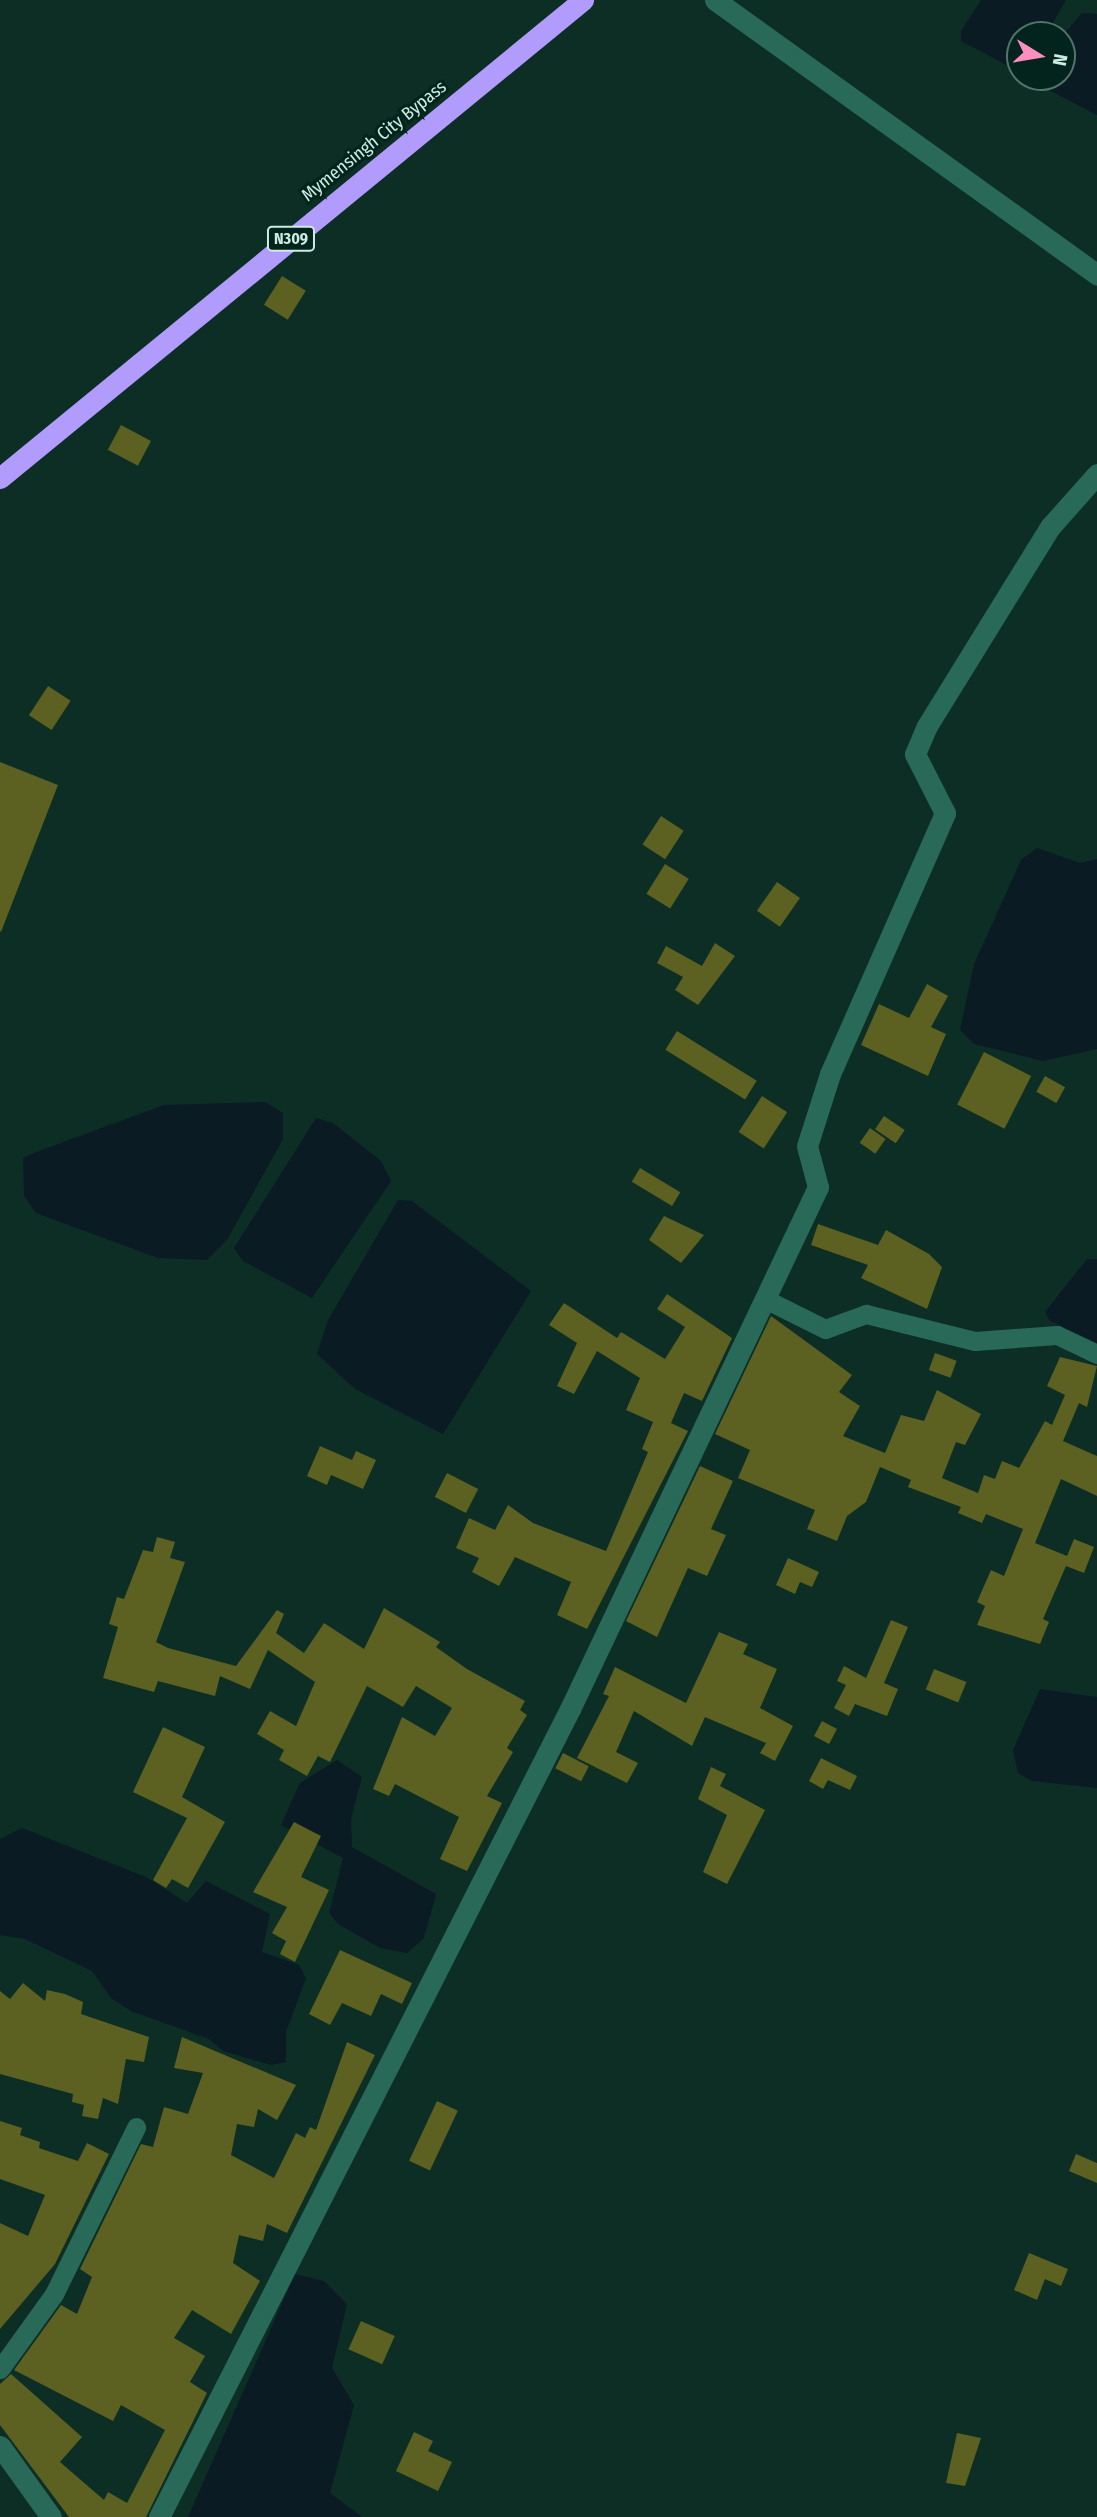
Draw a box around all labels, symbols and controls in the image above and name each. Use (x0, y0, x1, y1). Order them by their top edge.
north arrow (1006, 21, 1076, 91)
text: N (1048, 52, 1073, 67)
street label: Mymensingh City Bypass (297, 76, 451, 206)
road number: N309 (266, 227, 316, 252)

